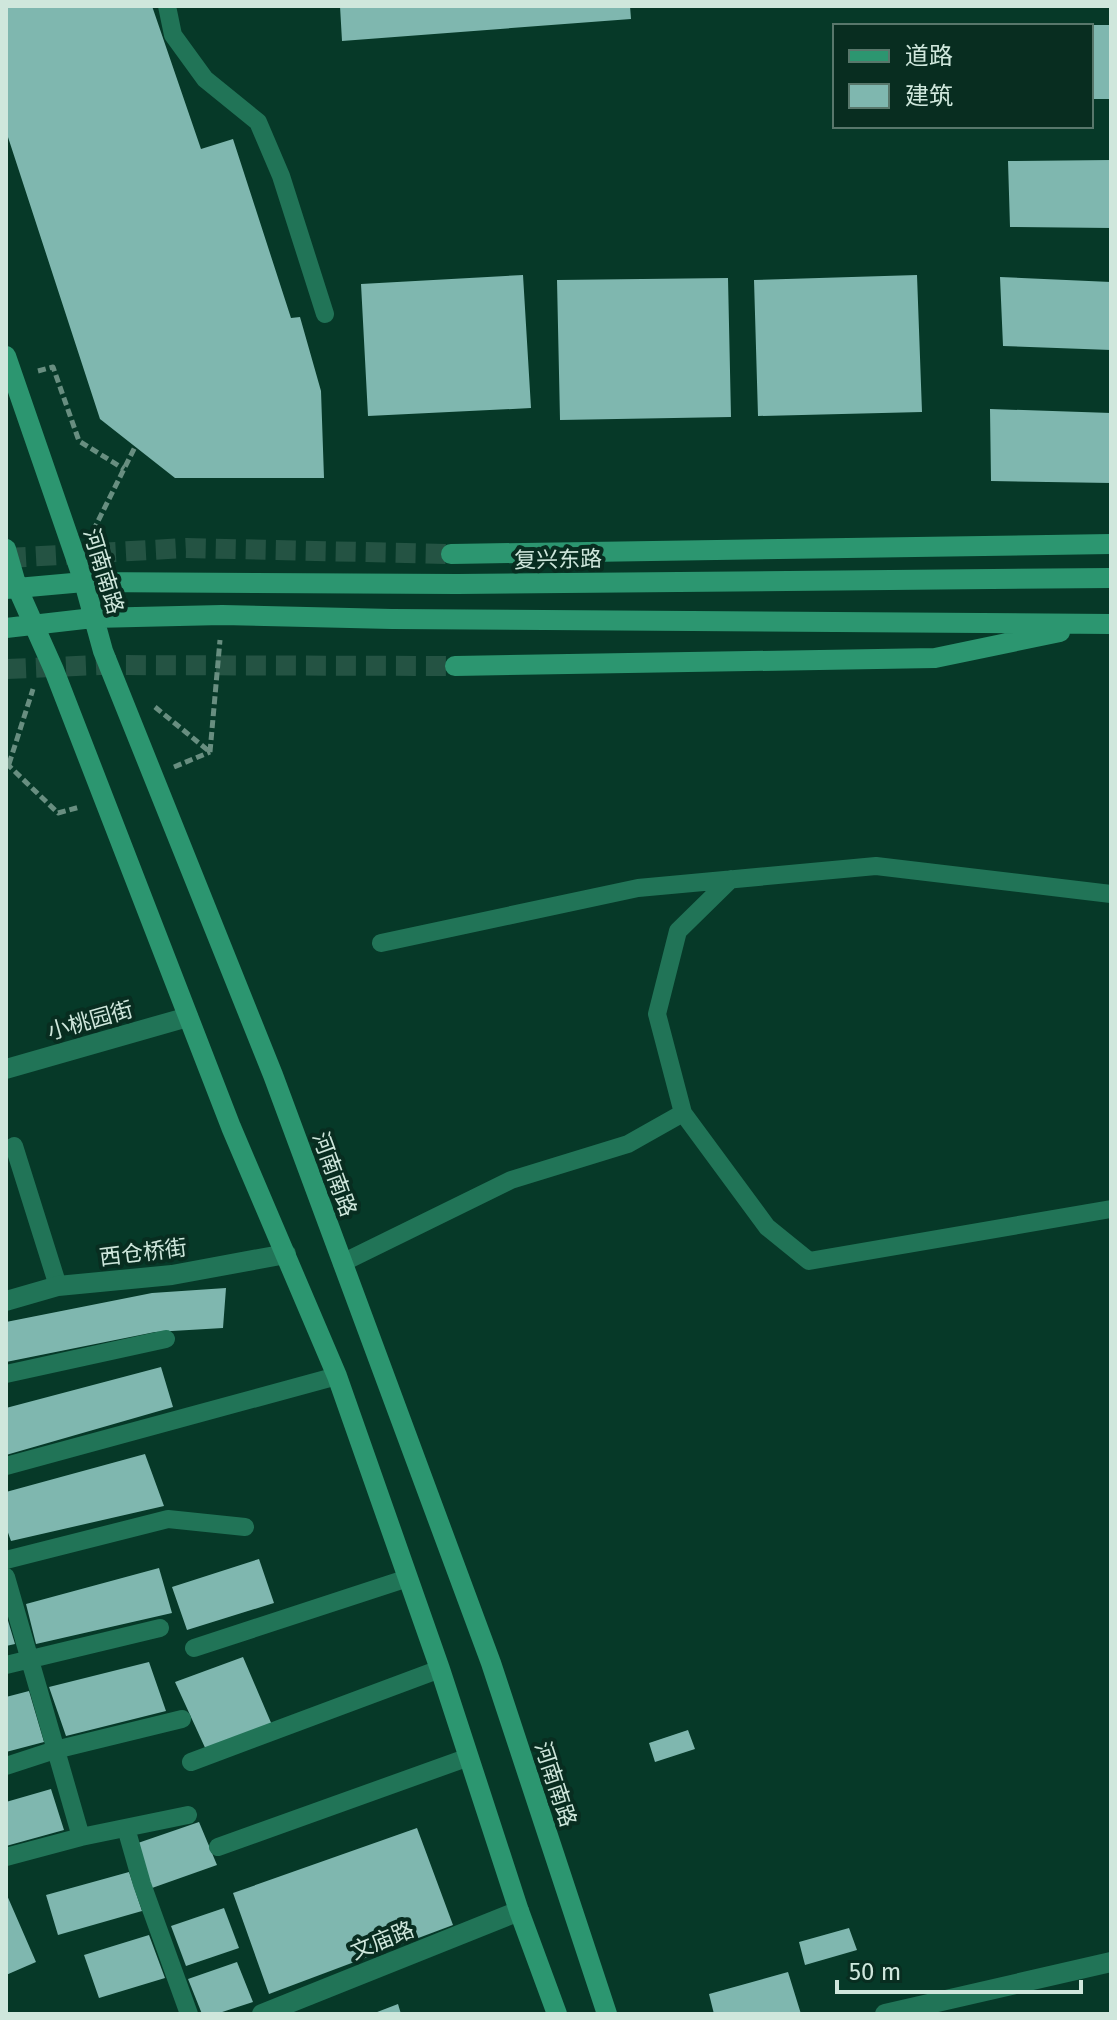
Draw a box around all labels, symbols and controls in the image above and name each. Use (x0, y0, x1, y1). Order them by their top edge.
legend (833, 24, 1093, 128)
text: 道路 (905, 42, 953, 70)
text: 建筑 (905, 82, 953, 110)
street label: 河南南路 (78, 525, 129, 617)
street label: 复兴东路 (514, 545, 602, 574)
street label: 小桃园街 (44, 995, 136, 1046)
street label: 河南南路 (307, 1128, 362, 1220)
street label: 西仓桥街 (98, 1234, 188, 1271)
street label: 河南南路 (529, 1738, 582, 1830)
street label: 文庙路 (347, 1916, 418, 1965)
scale bar (837, 1944, 1081, 1994)
text: 50 m (849, 1958, 901, 1986)

